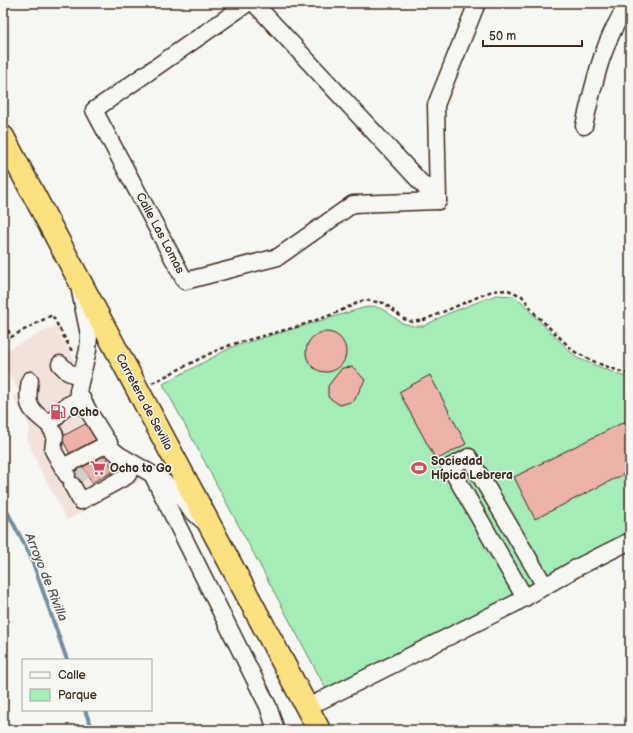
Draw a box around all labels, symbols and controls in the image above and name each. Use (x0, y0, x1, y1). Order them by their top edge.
scale bar (483, 22, 582, 48)
text: 50 m (489, 29, 516, 44)
street label: Calle Las Lomas (132, 190, 188, 276)
street label: Carretera de Sevilla (112, 351, 176, 453)
fuel station icon: Ocho (49, 403, 67, 421)
place label: Ocho (70, 405, 99, 420)
place label: Sociedad Hípica Lebrera (431, 454, 513, 483)
supermarket icon: Ocho to Go (89, 459, 107, 477)
sports icon: Sociedad Hípica Lebrera (410, 459, 428, 477)
place label: Ocho to Go (110, 461, 172, 476)
water label: Arroyo de Rivilla (21, 530, 71, 624)
legend (22, 659, 152, 711)
text: Calle (58, 668, 86, 683)
text: Parque (58, 688, 97, 703)

